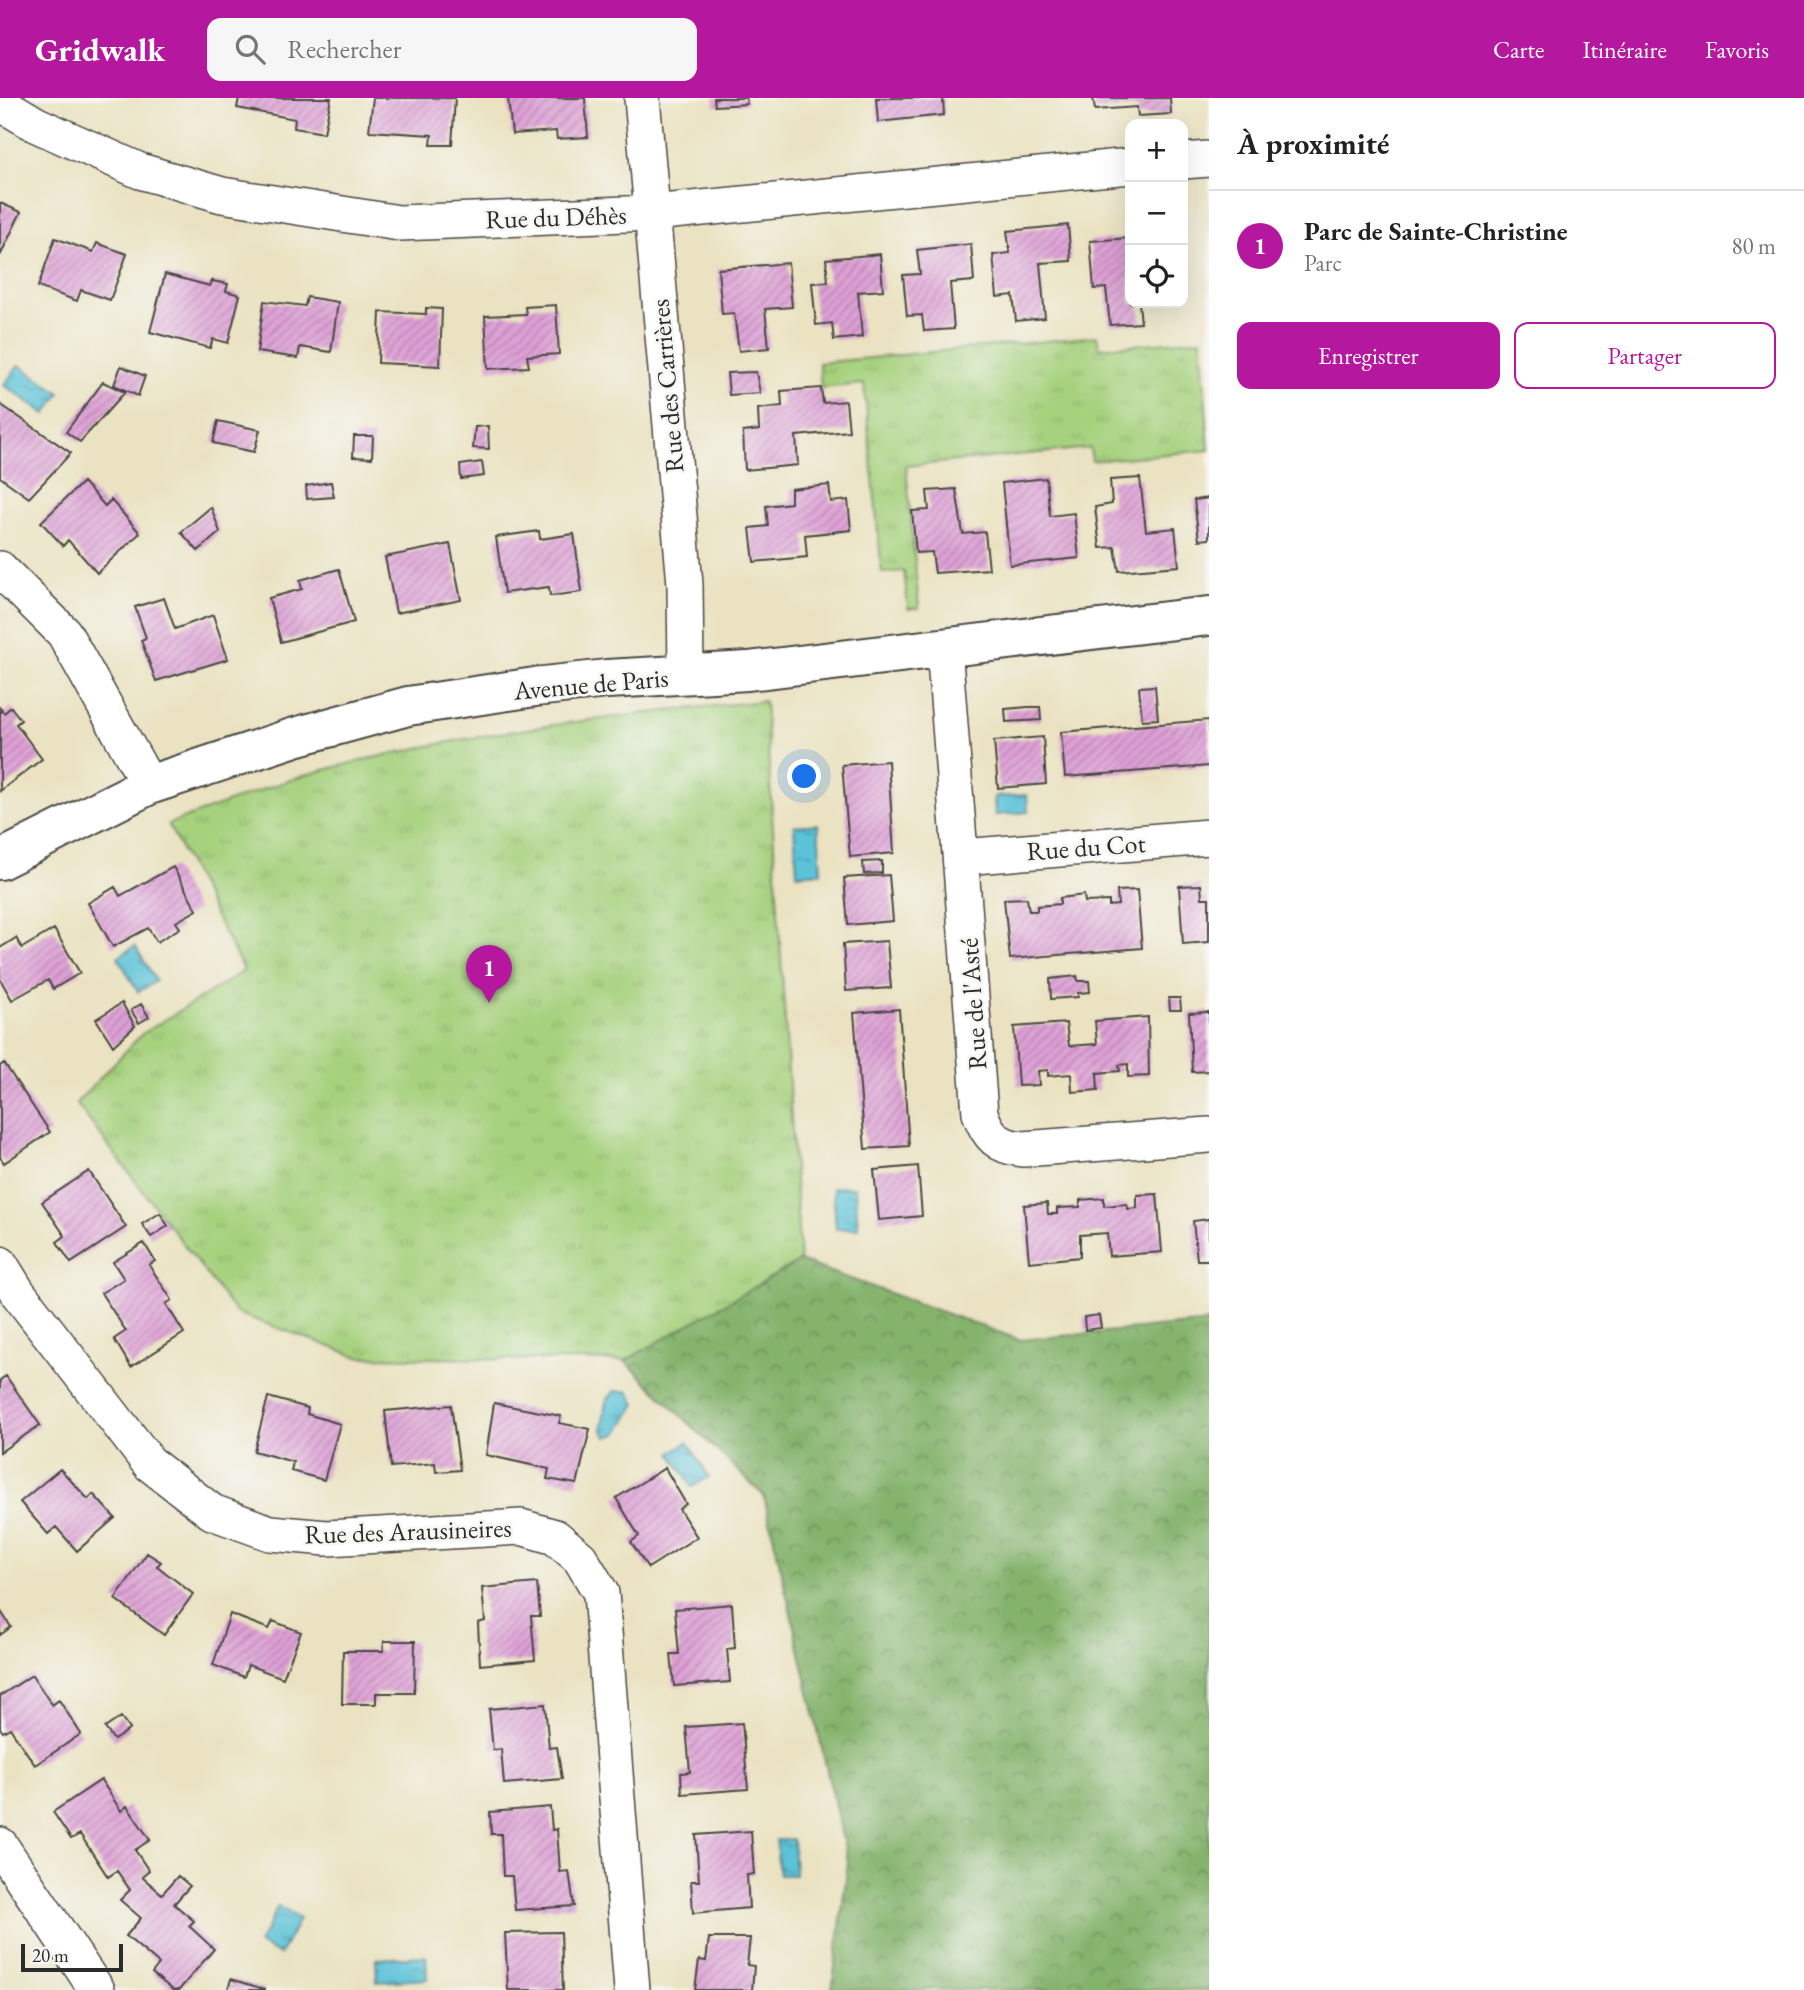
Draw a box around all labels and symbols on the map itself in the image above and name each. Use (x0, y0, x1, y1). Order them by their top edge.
street label: Rue du Déhès (485, 198, 627, 236)
street label: Rue des Carrières (642, 298, 692, 474)
street label: Avenue de Paris (511, 660, 670, 708)
your location (787, 759, 821, 793)
street label: Rue du Cot (1025, 826, 1147, 868)
street label: Rue de l'Asté (951, 937, 995, 1071)
pin: 1 (466, 945, 512, 1003)
street label: Rue des Arausineires (304, 1510, 512, 1552)
scale bar (21, 1941, 122, 1973)

